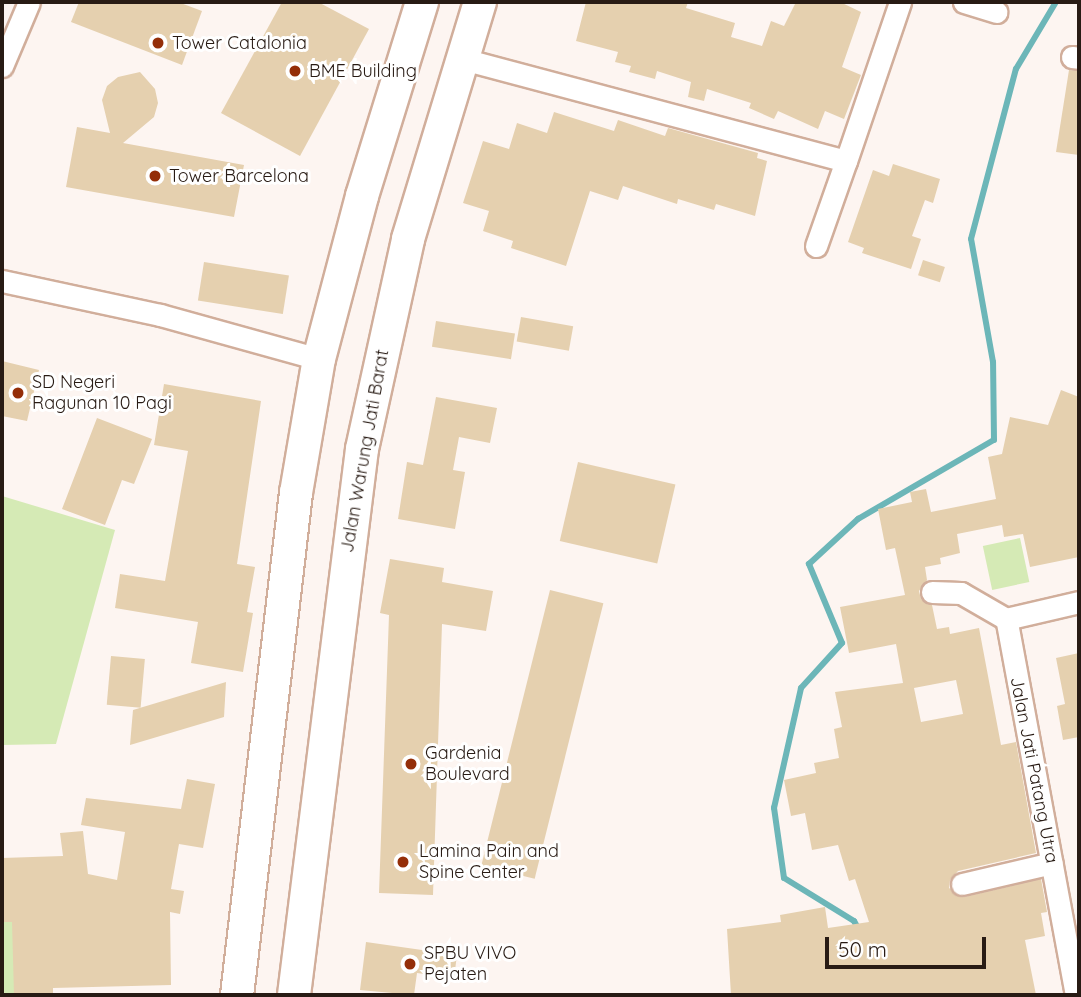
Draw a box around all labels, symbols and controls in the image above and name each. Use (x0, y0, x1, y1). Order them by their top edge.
place label: Tower Catalonia (172, 32, 307, 54)
marker: Tower Catalonia (150, 35, 166, 51)
place label: BME Building (309, 60, 417, 82)
marker: BME Building (287, 63, 303, 79)
place label: Tower Barcelona (169, 165, 309, 187)
marker: Tower Barcelona (147, 168, 163, 184)
street label: Jalan Warung Jati Barat (336, 348, 394, 554)
place label: SD Negeri Ragunan 10 Pagi (32, 372, 172, 414)
marker: SD Negeri Ragunan 10 Pagi (10, 385, 26, 401)
street label: Jalan Jati Patang Utra (1005, 675, 1063, 865)
place label: Gardenia Boulevard (425, 743, 510, 786)
marker: Gardenia Boulevard (403, 756, 419, 772)
place label: Lamina Pain and Spine Center (419, 841, 559, 884)
marker: Lamina Pain and Spine Center (393, 852, 413, 872)
scale bar (829, 923, 990, 967)
text: 50 m (838, 936, 887, 962)
place label: SPBU VIVO Pejaten (424, 943, 516, 986)
marker: SPBU VIVO Pejaten (402, 956, 418, 972)

